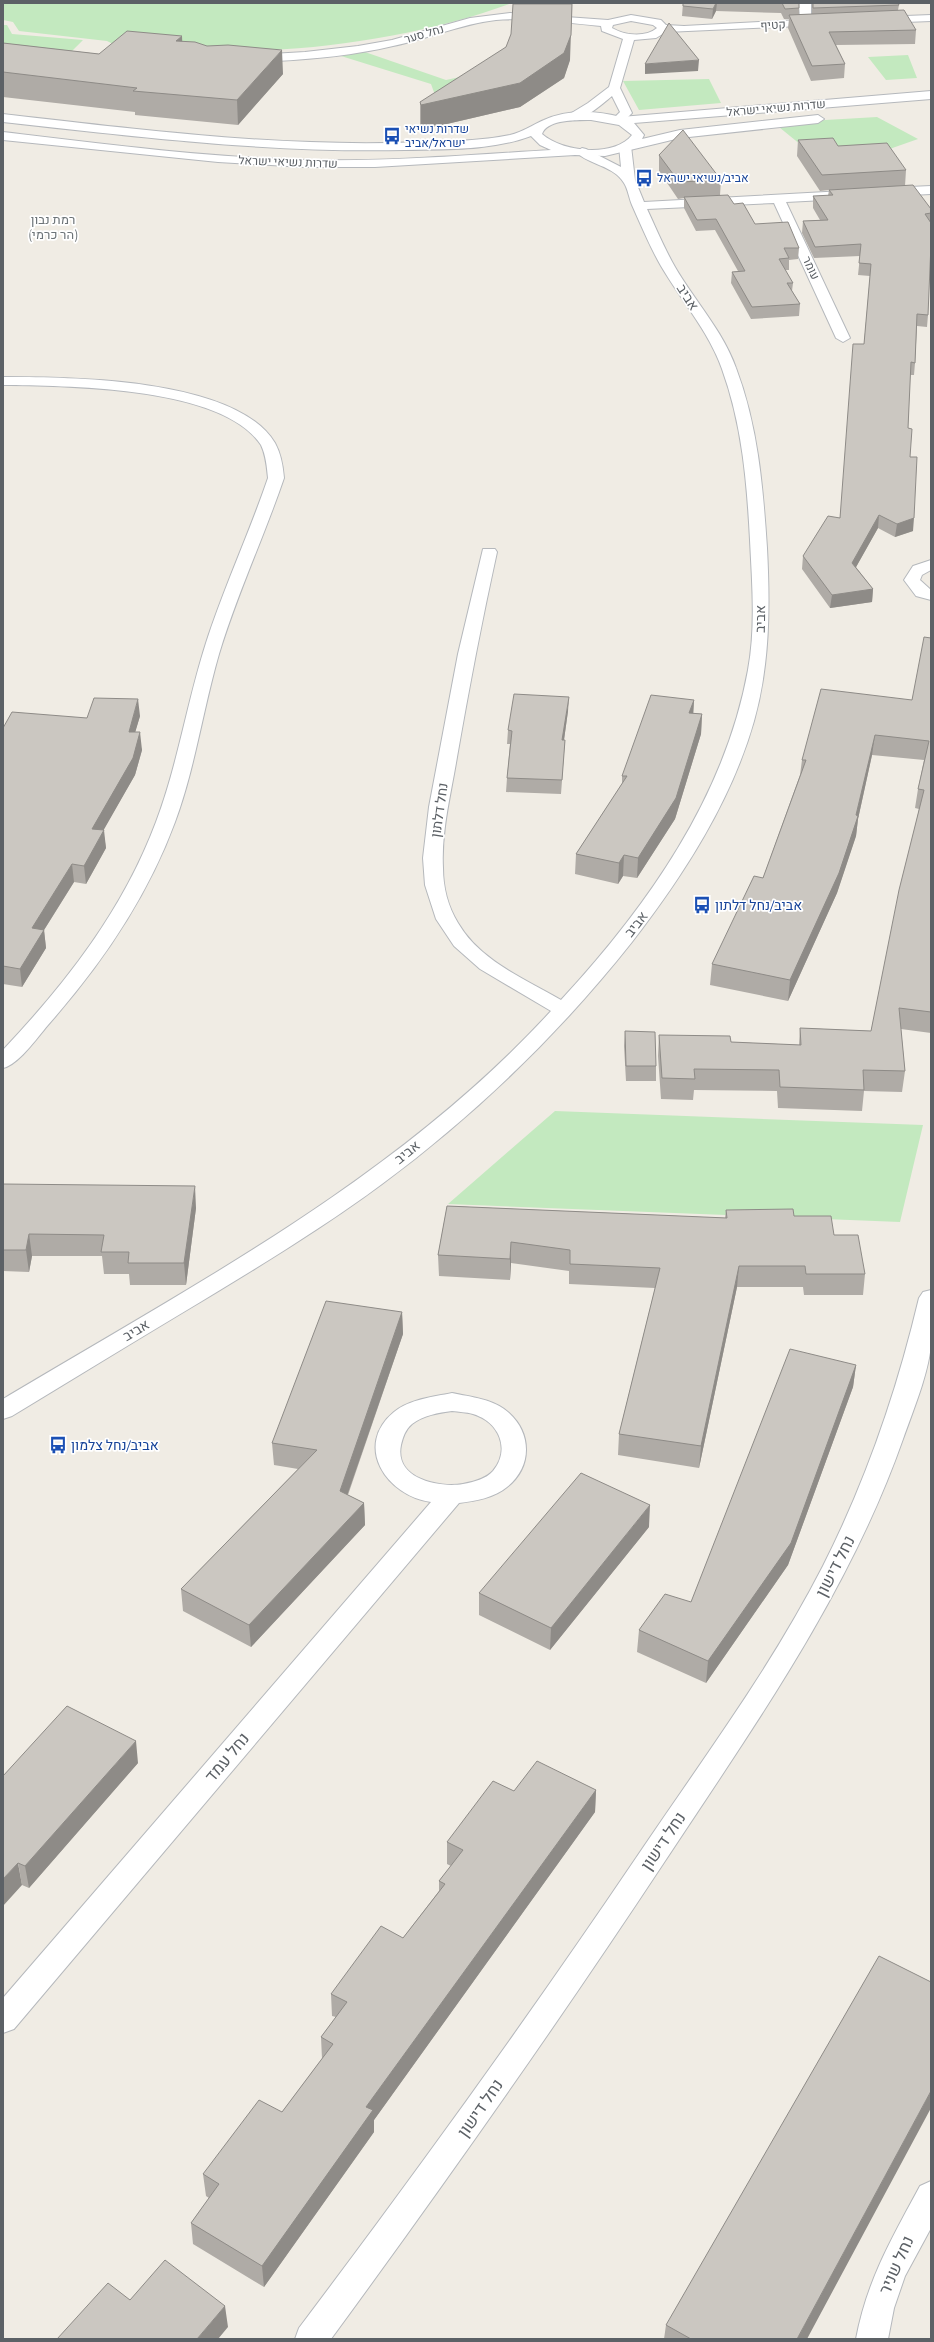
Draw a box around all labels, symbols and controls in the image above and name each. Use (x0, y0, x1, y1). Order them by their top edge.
street label: קטיף (760, 16, 786, 33)
street label: נחל סער (402, 21, 446, 46)
street label: שדרות נשיאי ישראל (726, 96, 826, 119)
place label: שדרות נשיאי ישראל/אביב (405, 121, 469, 150)
bus stop icon: שדרות נשיאי ישראל/אביב (382, 126, 402, 146)
street label: שדרות נשיאי ישראל (238, 152, 338, 171)
bus stop icon: אביב/נשיאי ישראל (634, 168, 654, 188)
place label: אביב/נשיאי ישראל (657, 170, 749, 185)
district label: רמת נבון (הר כרמי) (29, 211, 77, 243)
street label: עומר (800, 254, 823, 282)
street label: אביב (673, 280, 703, 314)
street label: אביב (751, 605, 769, 633)
street label: נחל דלתון (426, 781, 452, 839)
bus stop icon: אביב/נחל דלתון (692, 895, 712, 915)
place label: אביב/נחל דלתון (715, 896, 802, 914)
street label: אביב (620, 907, 652, 941)
street label: אביב (390, 1136, 424, 1168)
street label: אביב (119, 1315, 153, 1345)
bus stop icon: אביב/נחל צלמון (48, 1435, 68, 1455)
place label: אביב/נחל צלמון (71, 1436, 159, 1454)
street label: נחל דישון (810, 1532, 860, 1600)
street label: נחל עמד (200, 1728, 254, 1786)
street label: נחל דישון (635, 1807, 691, 1875)
street label: נחל דישון (452, 2075, 508, 2141)
street label: נחל שניר (873, 2232, 919, 2298)

